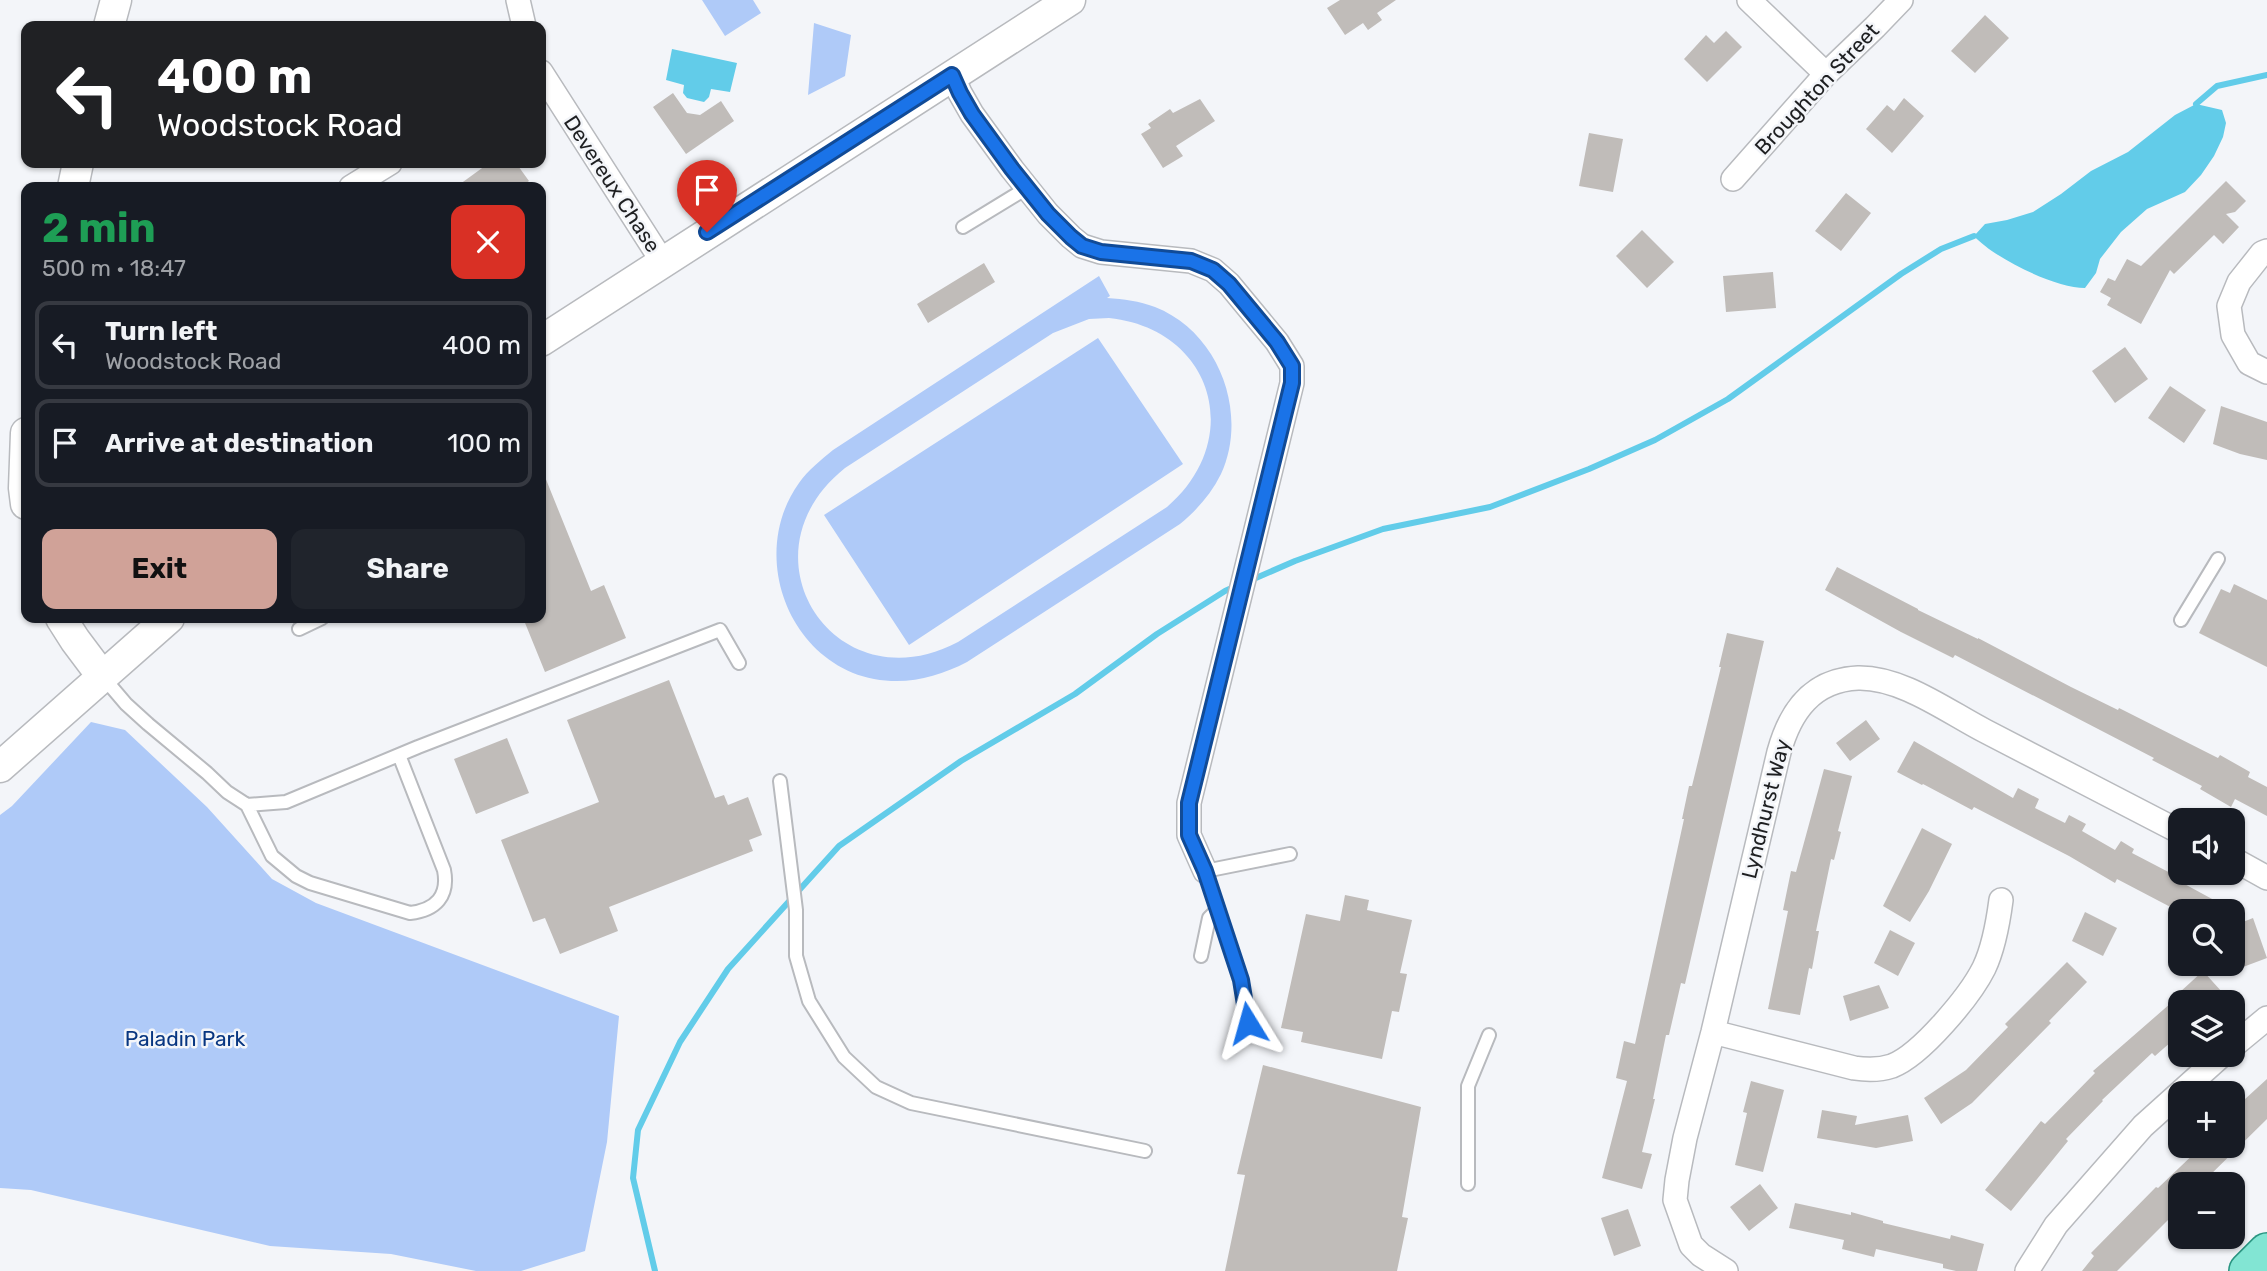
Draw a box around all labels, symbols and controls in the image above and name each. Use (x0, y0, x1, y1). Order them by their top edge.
street label: Broughton Street (1749, 18, 1884, 160)
text: 400 m (157, 47, 312, 105)
icon: left (42, 49, 133, 140)
text: Woodstock Road (157, 106, 402, 144)
street label: Devereux Chase (559, 111, 666, 257)
pin (677, 160, 737, 232)
icon: arrive (688, 171, 726, 209)
text: 2 min (42, 203, 156, 253)
button: close (451, 205, 525, 279)
text: 500 m · 18:47 (42, 254, 186, 282)
text: Turn left (105, 316, 217, 347)
icon: left (46, 326, 84, 364)
text: 400 m (442, 330, 521, 361)
text: Woodstock Road (105, 347, 281, 375)
icon: arrive (46, 424, 84, 462)
text: Arrive at destination (105, 428, 373, 459)
text: 100 m (447, 428, 521, 459)
button: Exit (42, 529, 277, 609)
button: Share (291, 529, 525, 609)
street label: Lyndhurst Way (1736, 736, 1795, 881)
map controls (2168, 808, 2245, 1249)
button: sound (2168, 808, 2245, 885)
button: search (2168, 899, 2245, 976)
position arrow (1211, 986, 1285, 1060)
button: layers (2168, 990, 2245, 1067)
park label: Paladin Park (125, 1026, 246, 1051)
button: + (2168, 1081, 2245, 1158)
button: − (2168, 1172, 2245, 1249)

